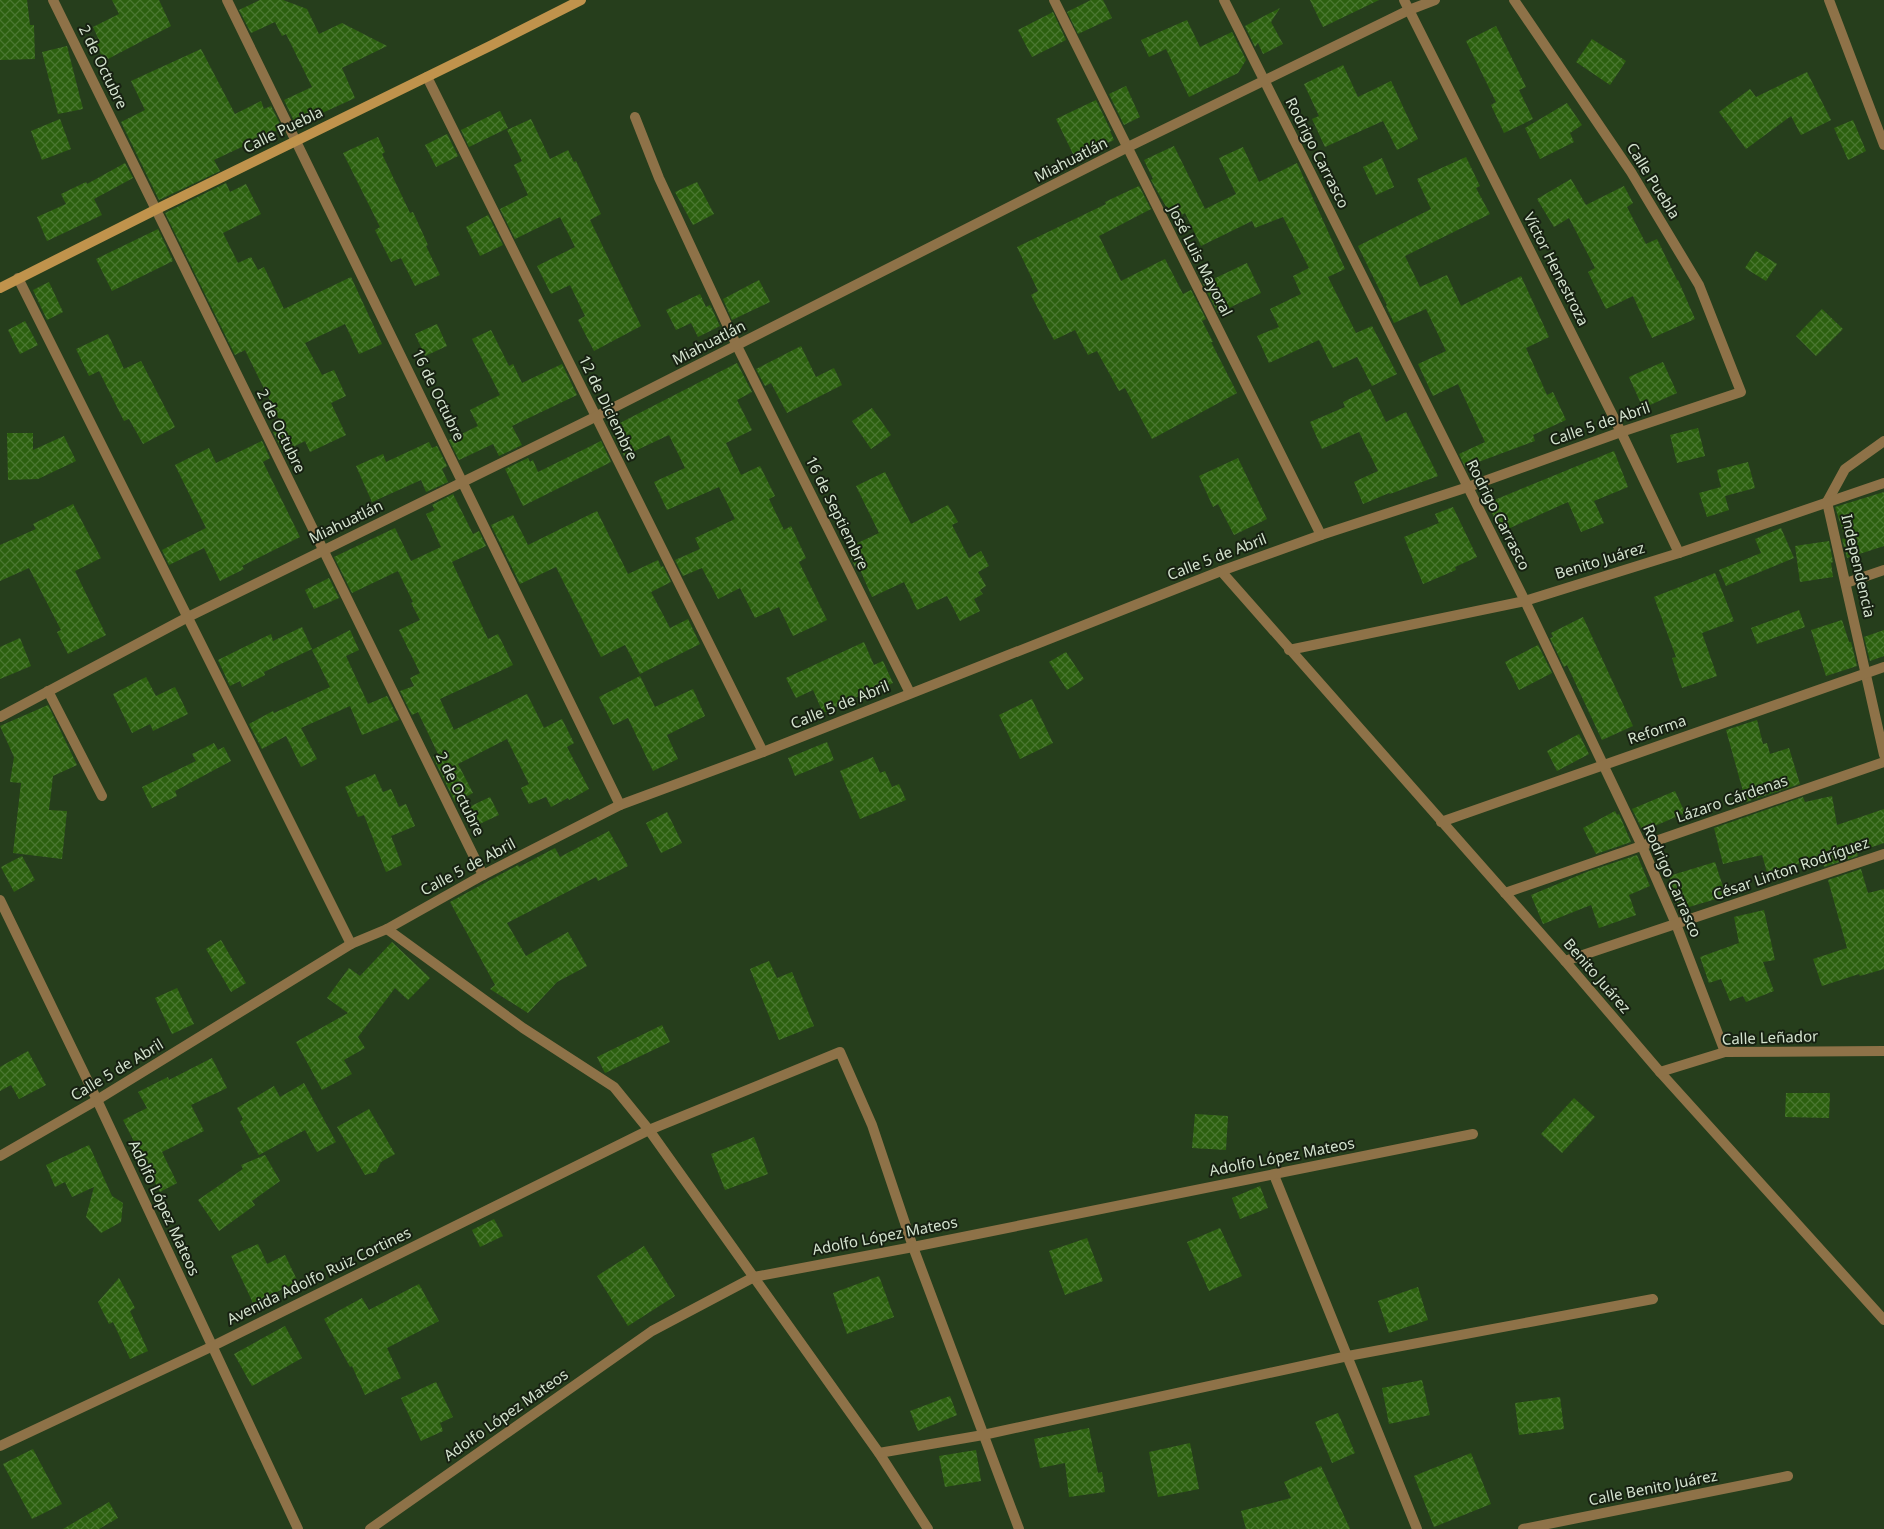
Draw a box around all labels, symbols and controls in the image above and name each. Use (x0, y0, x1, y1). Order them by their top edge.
street label: 2 de Octubre (75, 21, 133, 112)
street label: Rodrigo Carrasco (1281, 94, 1354, 211)
street label: Calle Puebla (239, 101, 326, 157)
street label: Miahuatlán (1030, 132, 1111, 186)
street label: Calle Puebla (1622, 139, 1685, 222)
street label: José Luis Mayoral (1163, 200, 1237, 319)
street label: Víctor Henestroza (1520, 208, 1594, 329)
street label: Miahuatlán (668, 315, 749, 369)
street label: 16 de Octubre (408, 345, 470, 444)
street label: 12 de Diciembre (575, 352, 643, 463)
street label: 2 de Octubre (253, 385, 311, 476)
street label: Calle 5 de Abril (1547, 397, 1652, 450)
street label: 16 de Septiembre (802, 452, 874, 573)
street label: Rodrigo Carrasco (1462, 456, 1535, 573)
street label: Miahuatlán (305, 495, 386, 548)
street label: Independencia (1837, 512, 1881, 619)
street label: Calle 5 de Abril (1164, 528, 1269, 584)
street label: Benito Juárez (1552, 537, 1647, 583)
street label: Calle 5 de Abril (787, 675, 892, 733)
street label: Reforma (1625, 710, 1689, 748)
street label: 2 de Octubre (432, 748, 490, 839)
street label: Lázaro Cárdenas (1673, 770, 1790, 827)
street label: Rodrigo Carrasco (1639, 821, 1707, 940)
street label: César Linton Rodríguez (1710, 832, 1871, 904)
street label: Calle 5 de Abril (417, 833, 518, 900)
street label: Benito Juárez (1560, 934, 1636, 1017)
street label: Calle Leñador (1721, 1025, 1819, 1049)
street label: Calle 5 de Abril (66, 1034, 167, 1105)
street label: Adolfo López Mateos (1208, 1132, 1356, 1180)
street label: Adolfo López Mateos (125, 1137, 205, 1279)
street label: Adolfo López Mateos (811, 1211, 959, 1259)
street label: Avenida Adolfo Ruiz Cortines (223, 1222, 414, 1328)
street label: Adolfo López Mateos (439, 1364, 572, 1465)
street label: Calle Benito Juárez (1587, 1465, 1719, 1509)

